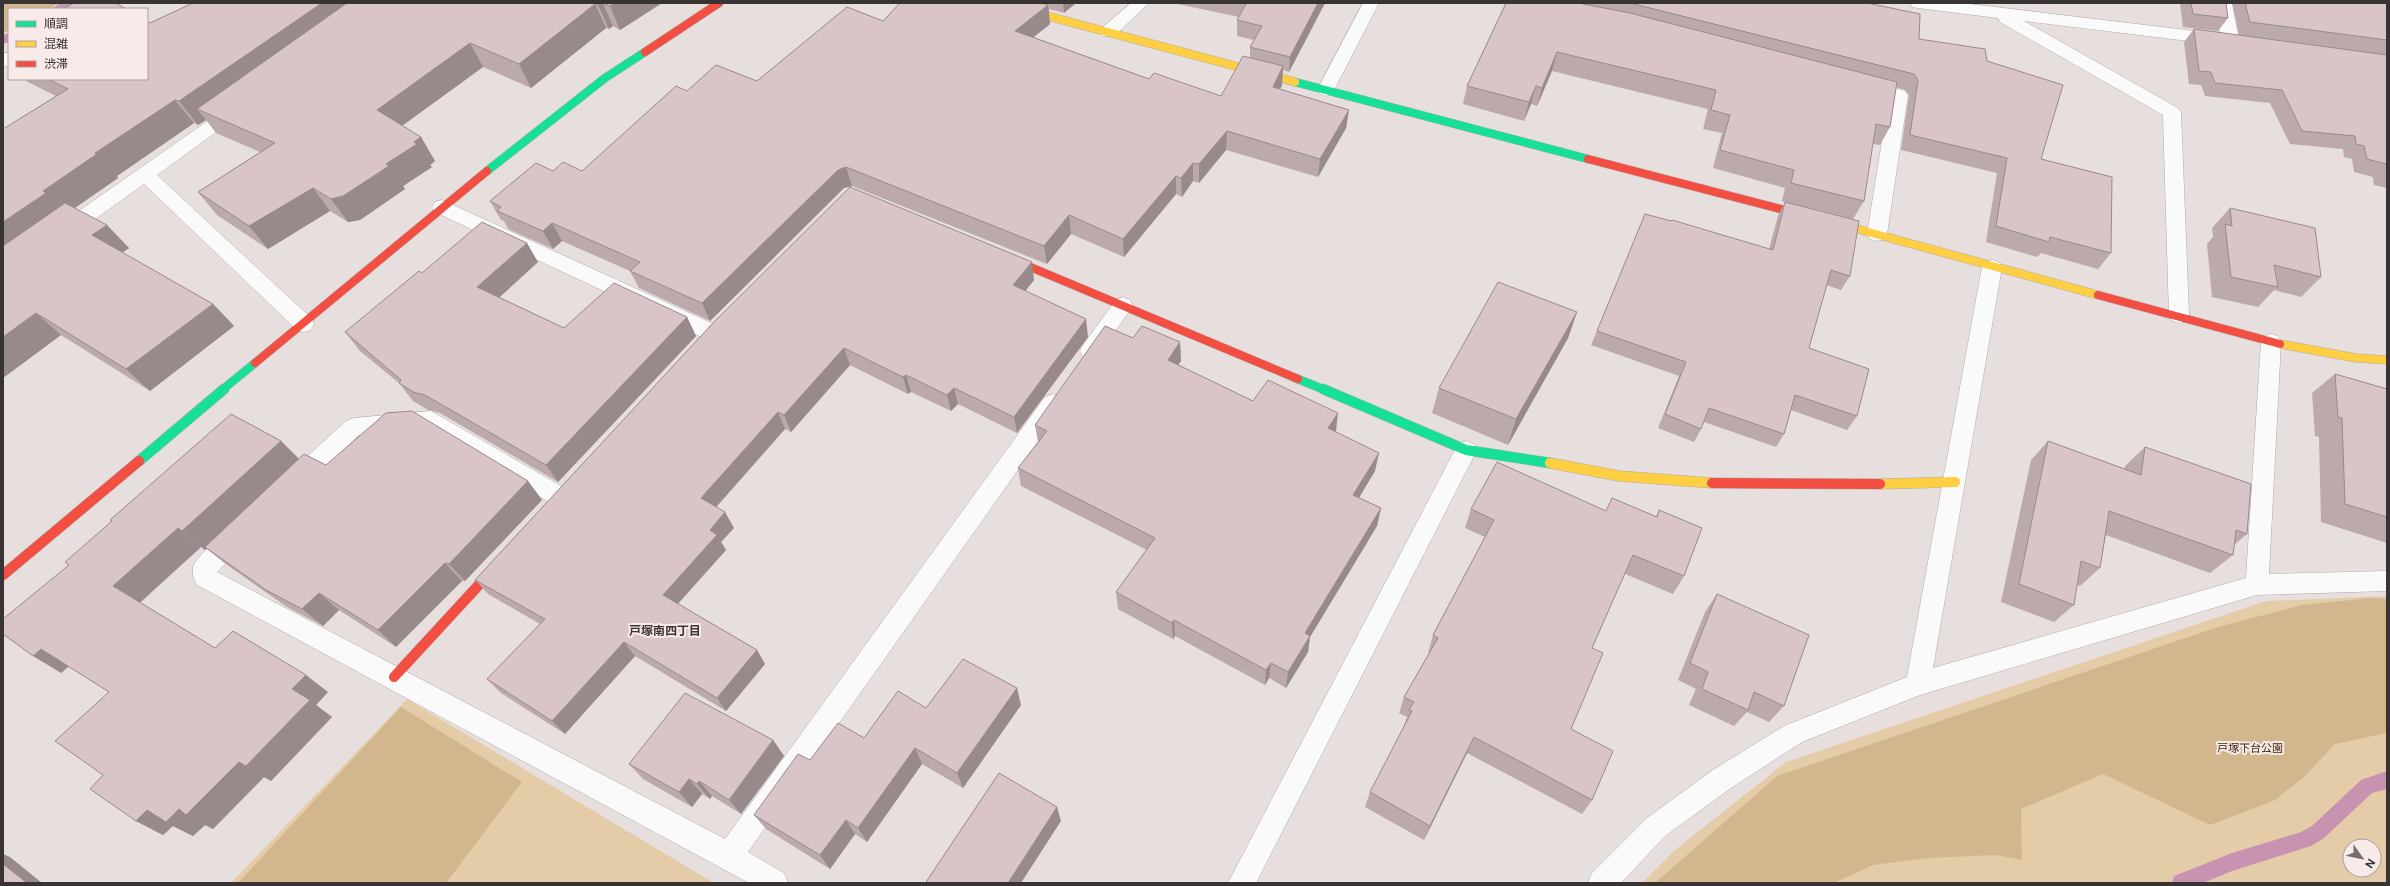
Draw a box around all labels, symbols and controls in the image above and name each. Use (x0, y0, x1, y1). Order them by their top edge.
legend (8, 8, 148, 80)
text: 順調 (44, 17, 68, 31)
text: 混雑 (44, 37, 68, 51)
text: 渋滞 (44, 57, 68, 71)
district label: 戸塚南四丁目 (629, 624, 701, 638)
park label: 戸塚下台公園 (2217, 742, 2283, 754)
north arrow (2342, 838, 2382, 878)
text: N (2363, 857, 2378, 870)

